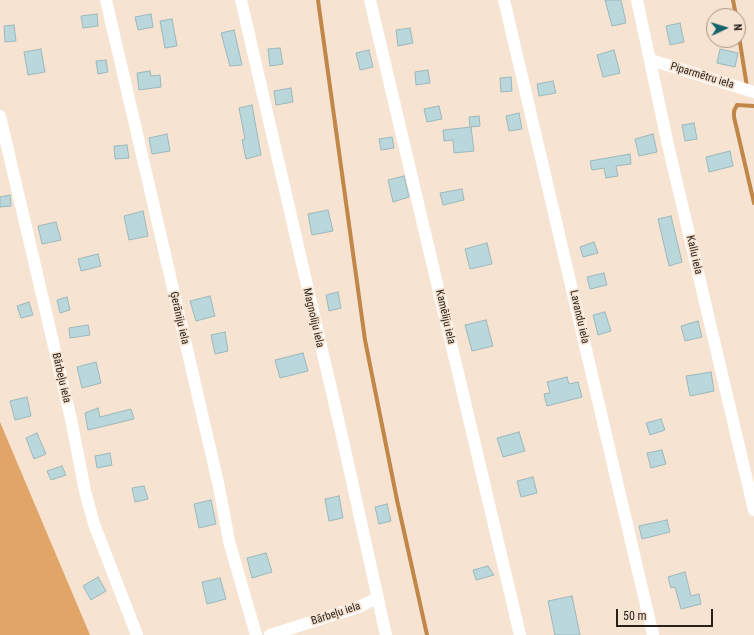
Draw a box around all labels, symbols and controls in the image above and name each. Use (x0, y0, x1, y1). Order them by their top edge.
north arrow (706, 8, 746, 48)
text: N (731, 23, 744, 31)
street label: Piparmētru iela (668, 60, 736, 92)
street label: Kallu iela (683, 234, 705, 276)
street label: Magnoliju iela (300, 287, 326, 349)
street label: Kamēliju iela (432, 288, 458, 346)
street label: Lavandu iela (566, 289, 592, 345)
street label: Ģerāniju iela (167, 290, 191, 346)
street label: Bārbeļu iela (49, 352, 73, 404)
street label: Bārbeļu iela (310, 600, 362, 628)
scale bar (618, 601, 715, 627)
text: 50 m (623, 609, 647, 623)

